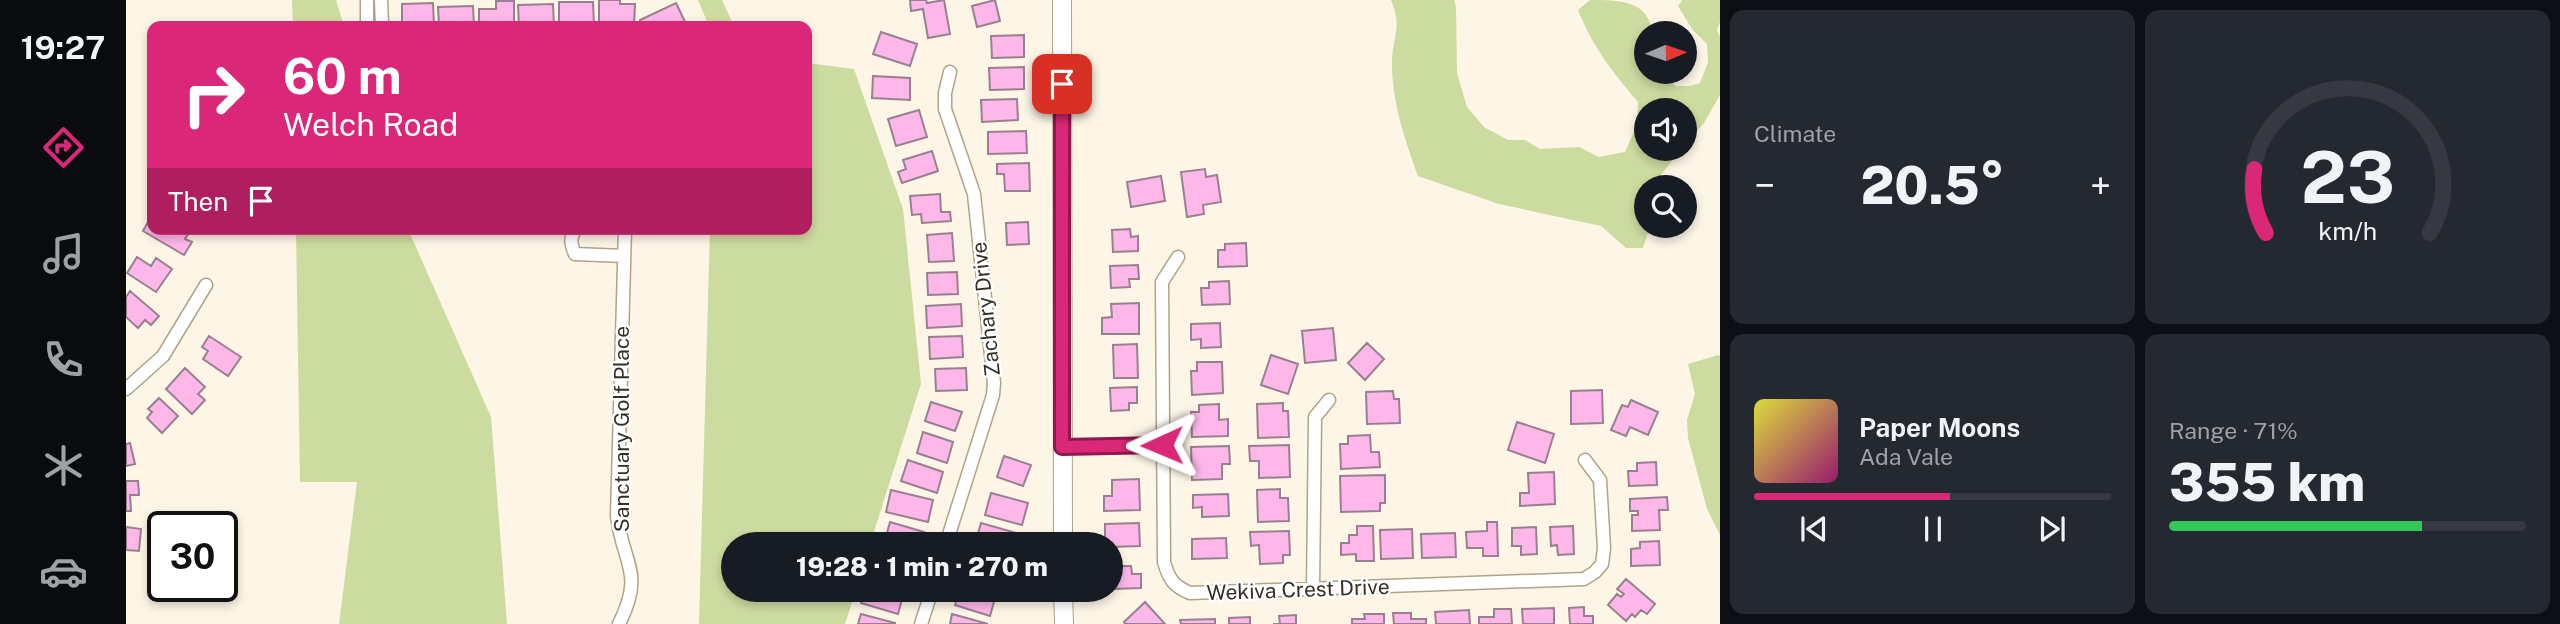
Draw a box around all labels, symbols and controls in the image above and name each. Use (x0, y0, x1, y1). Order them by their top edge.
north arrow (1634, 21, 1698, 84)
map controls (1634, 21, 1697, 238)
text: 19:27 (21, 29, 105, 66)
text: 60 m (283, 47, 402, 105)
icon: right (168, 49, 259, 140)
pin (1032, 54, 1092, 114)
icon: arrive (1043, 65, 1081, 103)
button: sound (1634, 98, 1697, 161)
text: Welch Road (283, 106, 458, 143)
text: Climate (1754, 120, 1836, 147)
icon: directions (39, 123, 88, 172)
text: 23 (2300, 134, 2395, 219)
text: 20.5° (1860, 155, 2005, 216)
text: − (1754, 163, 1775, 208)
text: + (2090, 163, 2111, 208)
button: search (1634, 175, 1697, 238)
icon: arrive (242, 182, 280, 220)
text: Then (168, 186, 228, 217)
text: km/h (2318, 216, 2377, 246)
icon: music (39, 229, 88, 278)
street label: Zachary Drive (966, 241, 1005, 378)
street label: Sanctuary Golf Place (609, 326, 634, 532)
icon: phone (39, 335, 88, 384)
position arrow (1125, 408, 1199, 482)
text: Paper Moons (1859, 412, 2020, 443)
text: Range · 71% (2169, 417, 2298, 444)
icon: climate (39, 441, 88, 490)
text: Ada Vale (1859, 443, 1953, 470)
text: 355 km (2169, 452, 2365, 513)
icon: previous (1795, 510, 1833, 548)
icon: pause (1914, 510, 1952, 548)
icon: next (2033, 510, 2071, 548)
speed limit sign: 30 (147, 511, 238, 602)
icon: car (39, 547, 88, 596)
text: 19:28 · 1 min · 270 m (796, 551, 1048, 582)
street label: Wekiva Crest Drive (1206, 574, 1390, 605)

